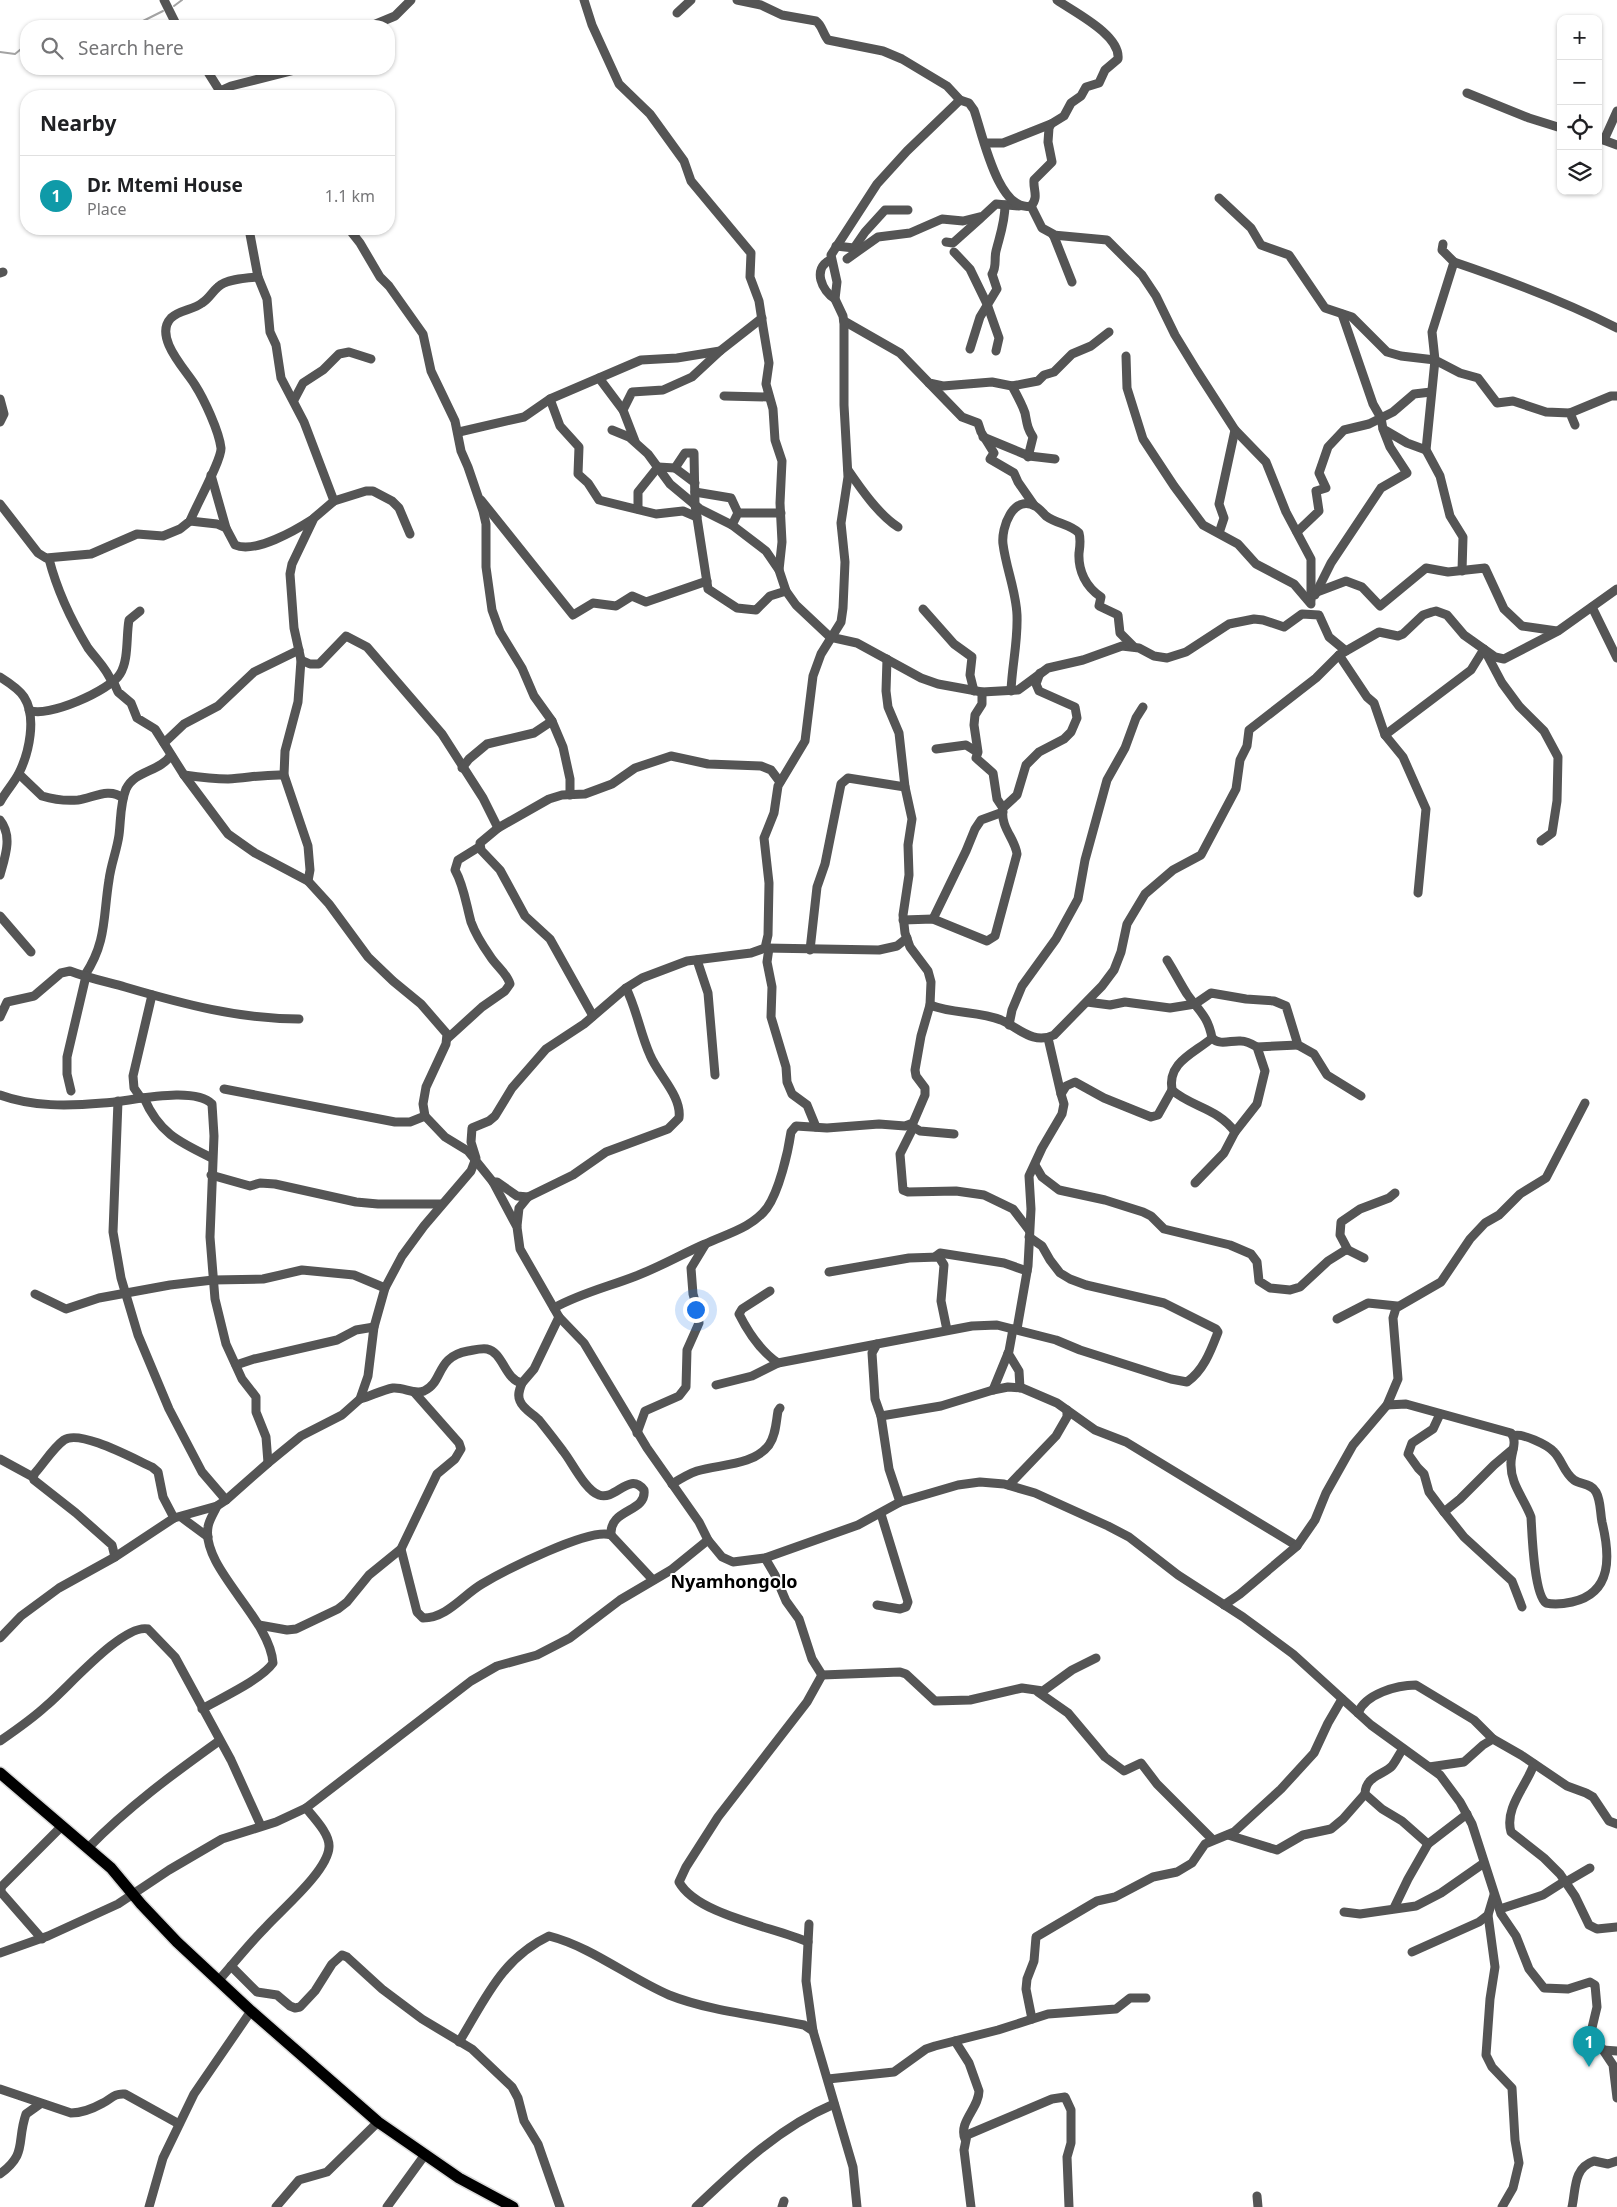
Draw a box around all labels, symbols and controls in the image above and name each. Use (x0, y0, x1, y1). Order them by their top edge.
map controls (1557, 15, 1602, 195)
button: + (1557, 15, 1602, 60)
search box (20, 20, 395, 75)
icon: search (38, 34, 66, 62)
text: Search here (78, 35, 184, 61)
button: − (1557, 60, 1602, 105)
button: locate (1557, 105, 1602, 150)
text: Nearby (40, 109, 116, 137)
button: layers (1557, 150, 1602, 195)
text: Dr. Mtemi House (87, 172, 243, 198)
text: 1 (51, 185, 61, 207)
text: 1.1 km (325, 185, 375, 207)
text: Place (87, 198, 127, 220)
your location (683, 1297, 709, 1323)
district label: Nyamhongolo (670, 1569, 798, 1593)
pin: 1 (1573, 2026, 1605, 2067)

